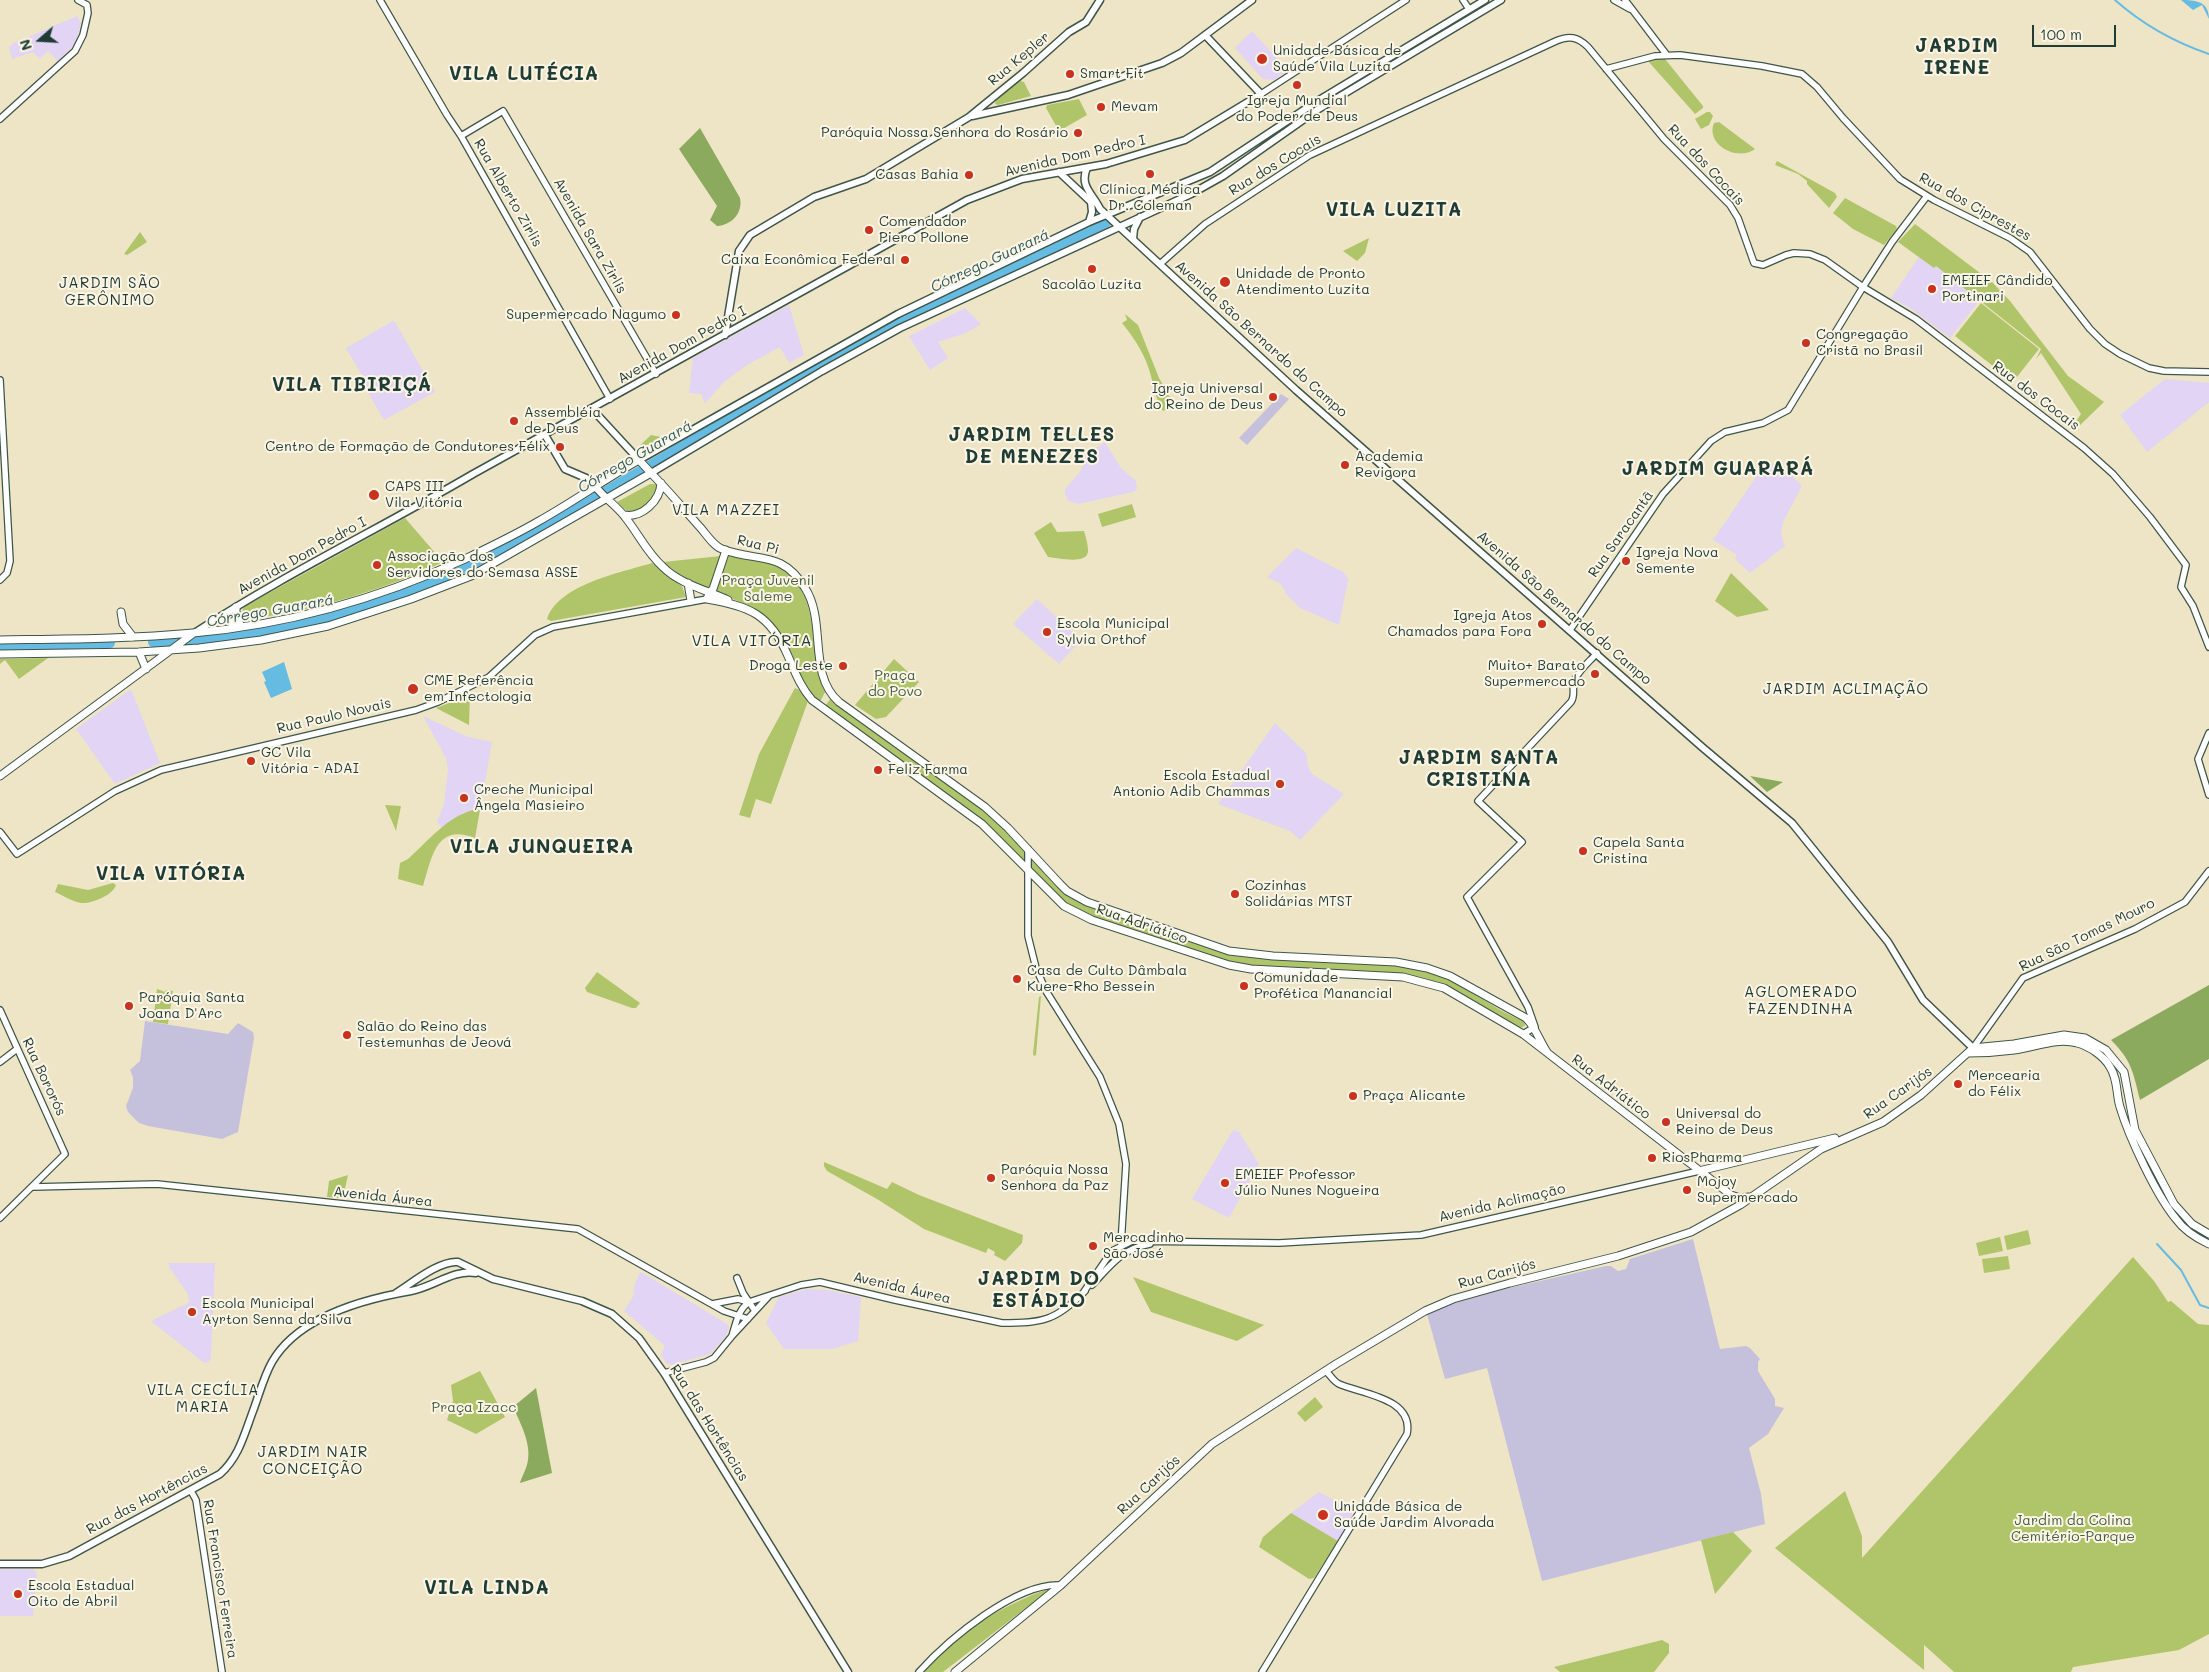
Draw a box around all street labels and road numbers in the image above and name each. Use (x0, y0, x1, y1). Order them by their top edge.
street label: Rua Kepler (985, 29, 1053, 89)
street label: Rua dos Cocais (1664, 121, 1748, 209)
street label: Rua dos Cocais (1226, 131, 1324, 199)
street label: Avenida Dom Pedro I (1003, 132, 1147, 180)
street label: Rua Alberto Zirlis (470, 136, 546, 250)
street label: Rua dos Ciprestes (1916, 169, 2034, 245)
street label: Avenida Sara Zirlis (550, 175, 630, 297)
street label: Avenida São Bernardo do Campo (1171, 257, 1351, 421)
street label: Avenida Dom Pedro I (615, 303, 749, 387)
street label: Rua dos Cocais (1989, 358, 2083, 434)
street label: Rua Saracantã (1585, 487, 1657, 581)
street label: Avenida Dom Pedro I (235, 514, 369, 598)
street label: Avenida São Bernardo do Campo (1473, 528, 1655, 688)
street label: Rua Pi (735, 532, 781, 558)
street label: Rua Paulo Novais (275, 695, 393, 737)
street label: Rua São Tomas Mouro (2016, 895, 2158, 975)
street label: Rua Adriático (1094, 901, 1190, 947)
street label: Rua Bororós (19, 1035, 69, 1119)
street label: Rua Adriático (1568, 1051, 1654, 1123)
street label: Rua Carijós (1861, 1063, 1935, 1123)
street label: Avenida Aclimação (1437, 1180, 1567, 1226)
street label: Avenida Áurea (333, 1183, 433, 1211)
street label: Rua Carijós (1456, 1256, 1538, 1292)
street label: Avenida Áurea (852, 1269, 952, 1307)
street label: Rua das Hortências (666, 1361, 752, 1485)
street label: Rua Carijós (1114, 1452, 1184, 1518)
street label: Rua das Hortências (84, 1460, 210, 1538)
street label: Rua Francisco Ferreira (199, 1498, 241, 1660)

